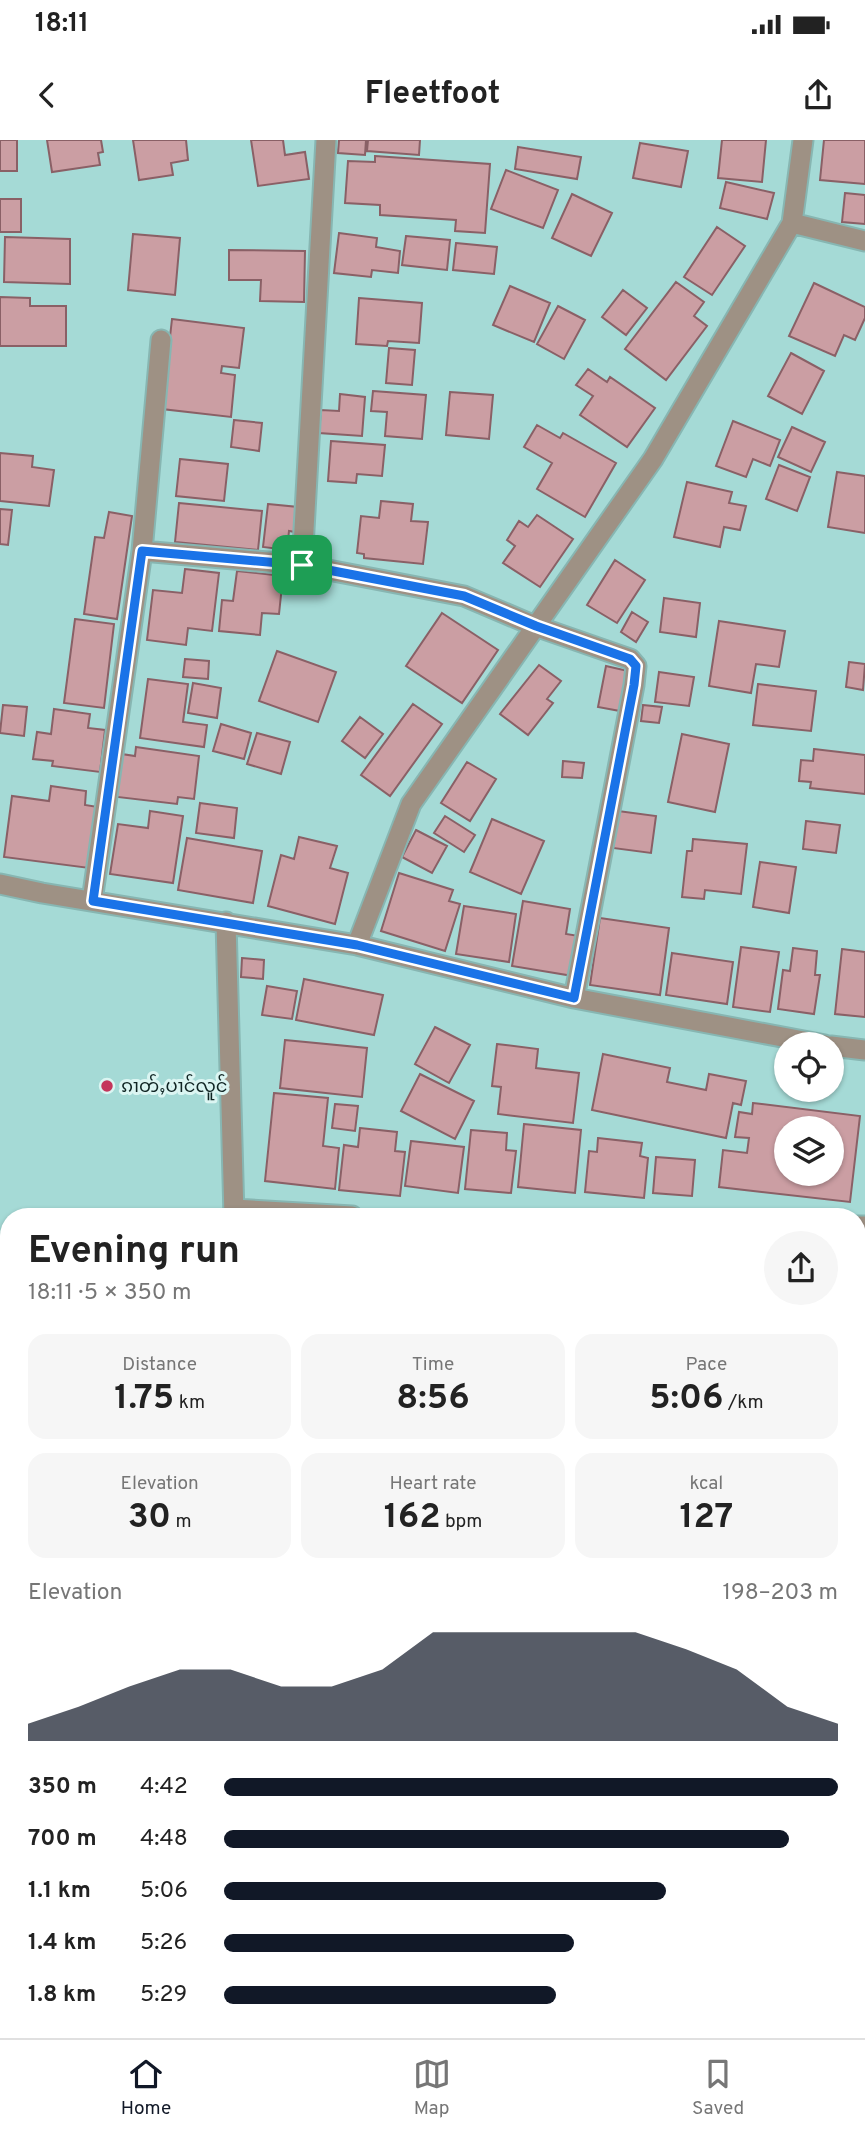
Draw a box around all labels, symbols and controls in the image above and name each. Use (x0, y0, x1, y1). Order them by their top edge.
text: 18:11 (35, 8, 89, 41)
text: Fleetfoot (365, 75, 500, 115)
icon: back (28, 76, 66, 114)
icon: share (799, 76, 837, 114)
pin (272, 535, 332, 595)
icon: arrive (283, 546, 321, 584)
map controls (774, 1032, 844, 1186)
button: locate (774, 1032, 844, 1102)
place label: ၵၢတ်ႇပၢင်လူင် (121, 1073, 227, 1101)
marker: ၵၢတ်ႇပၢင်လူင် (99, 1078, 115, 1094)
button: layers (774, 1116, 844, 1186)
text: Evening run (28, 1228, 240, 1277)
button: share (764, 1231, 838, 1305)
text: 18:11 · 5 × 350 m (28, 1279, 191, 1308)
text: Distance (122, 1353, 197, 1377)
text: Time (412, 1353, 454, 1377)
text: Pace (685, 1353, 727, 1377)
text: 1.75 (114, 1377, 174, 1421)
text: 8:56 (396, 1377, 470, 1421)
text: 5:06 (649, 1377, 724, 1421)
text: km (174, 1391, 205, 1415)
text: /km (724, 1391, 763, 1415)
text: Elevation (121, 1472, 199, 1496)
text: Heart rate (390, 1472, 476, 1496)
text: kcal (689, 1472, 723, 1496)
text: 30 (128, 1496, 171, 1540)
text: 162 (384, 1496, 441, 1540)
text: 127 (679, 1496, 733, 1540)
text: m (171, 1510, 192, 1534)
text: bpm (441, 1510, 482, 1534)
text: Elevation (28, 1579, 123, 1608)
text: 198–203 m (722, 1579, 838, 1608)
text: 350 m (28, 1773, 97, 1802)
text: 4:42 (140, 1773, 188, 1802)
text: 700 m (28, 1825, 97, 1854)
text: 4:48 (140, 1825, 188, 1854)
text: 1.1 km (28, 1877, 91, 1906)
text: 5:06 (140, 1877, 188, 1906)
text: 1.4 km (28, 1929, 96, 1958)
text: 5:26 (140, 1929, 187, 1958)
text: 1.8 km (28, 1981, 96, 2010)
text: 5:29 (140, 1981, 187, 2010)
tab: Home (121, 2055, 171, 2121)
tab: Map (413, 2055, 451, 2121)
tab: Saved (692, 2055, 744, 2121)

